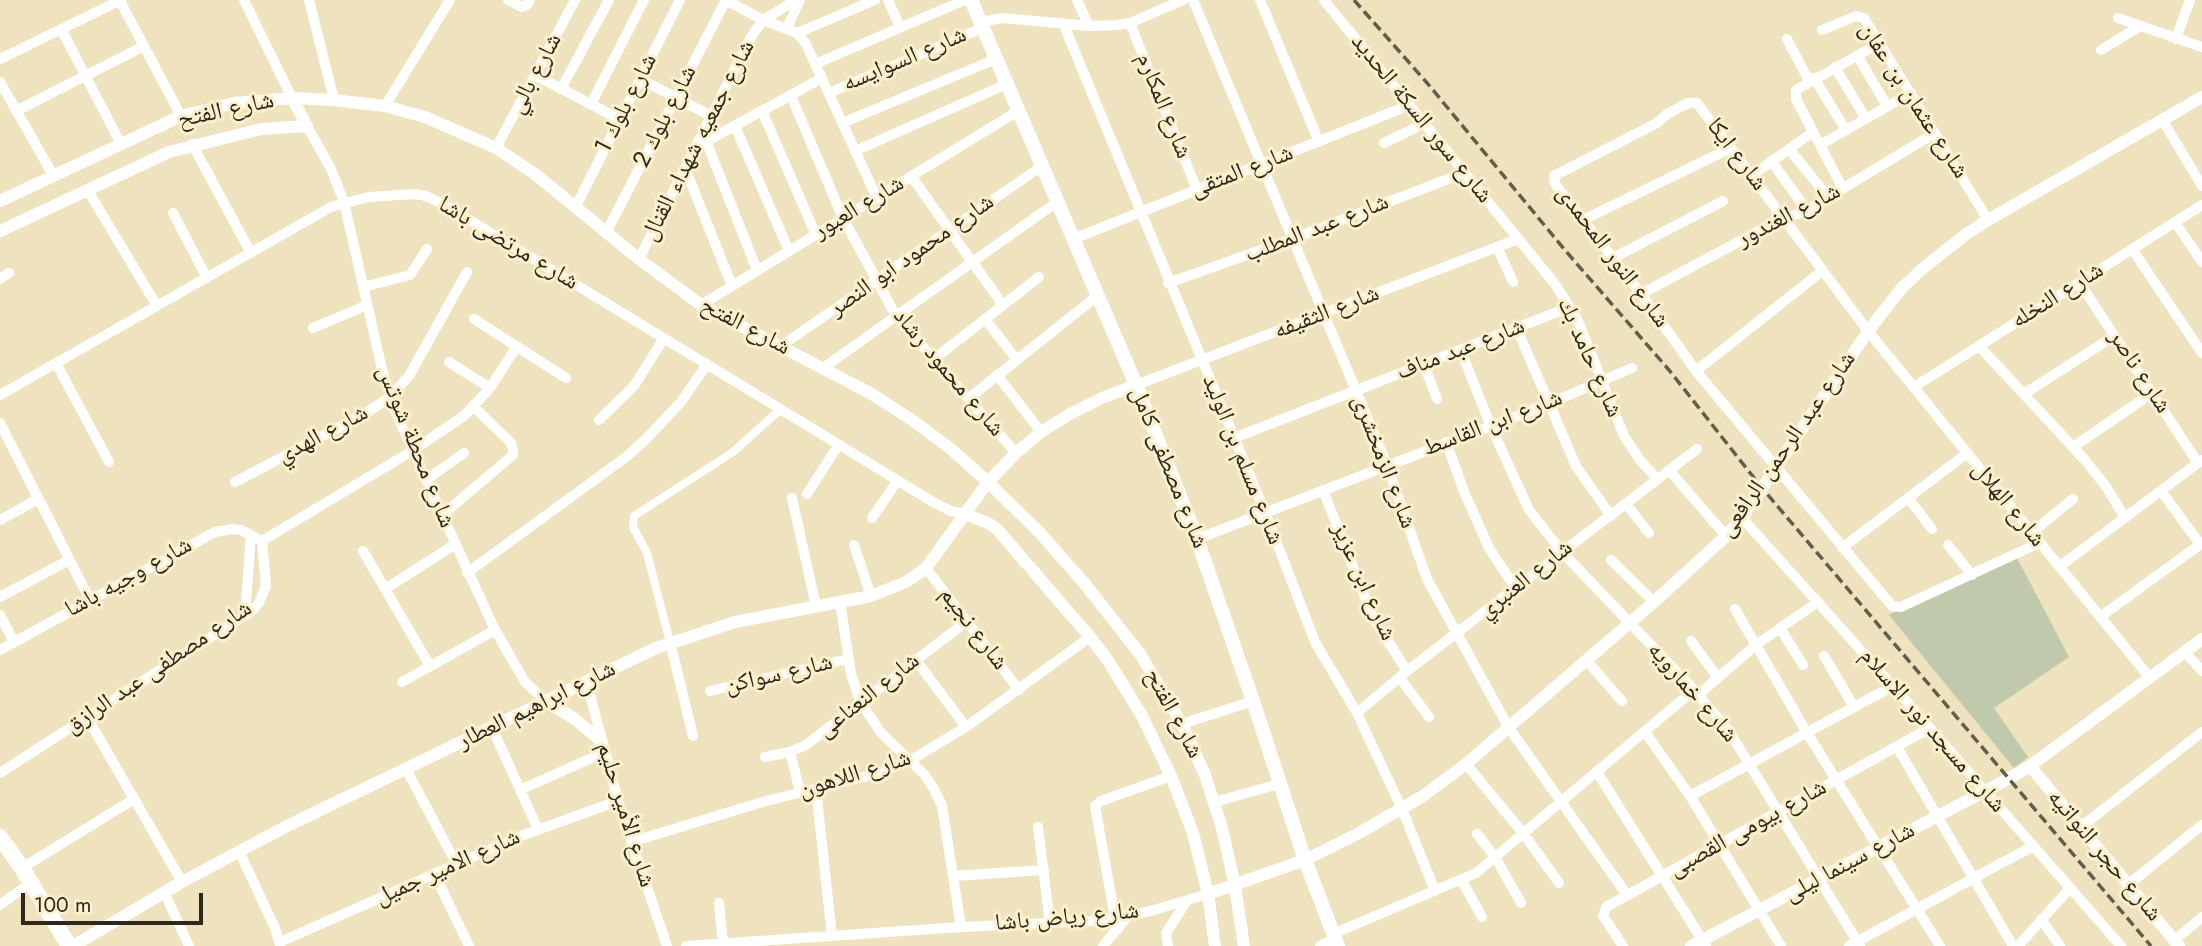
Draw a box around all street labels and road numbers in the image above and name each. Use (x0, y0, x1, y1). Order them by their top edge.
street label: شارع عثمان بن عفان (1852, 18, 1974, 184)
street label: شارع السوايسه (839, 21, 971, 99)
street label: شارع سور السكة الحديد (1344, 28, 1498, 210)
street label: شارع بالي (503, 29, 569, 119)
street label: شارع جمعيه شهداء القنال (636, 36, 762, 246)
street label: شارع بلوك 1 (590, 49, 664, 159)
street label: شارع المكارم (1129, 49, 1197, 163)
street label: شارع بلوك 2 (628, 61, 704, 173)
street label: شارع الفتح (175, 87, 277, 135)
street label: شارع ايكا (1699, 113, 1773, 197)
street label: شارع المتقى (1186, 139, 1298, 205)
street label: شارع العبور (808, 170, 910, 246)
street label: شارع الغندور (1732, 178, 1846, 254)
street label: شارع النور المحمدى (1549, 180, 1675, 334)
street label: شارع محمود ابو النصر (824, 188, 1000, 324)
street label: شارع عبد المطلب (1241, 188, 1393, 270)
street label: شارع مرتضى باشا (433, 191, 583, 297)
street label: شارع النخله (2007, 256, 2109, 336)
street label: شارع الثقيفه (1270, 280, 1384, 346)
street label: شارع الفتح (695, 291, 795, 363)
street label: شارع حامد بك (1550, 294, 1628, 422)
street label: شارع محمود رشاد (886, 303, 1010, 443)
street label: شارع عبد مناف (1393, 312, 1529, 388)
street label: شارع ناصر (2101, 325, 2177, 419)
street label: شارع عبد الرحمن الرافعى (1713, 347, 1863, 543)
street label: شارع محطة شوتس (369, 362, 461, 532)
street label: شارع مسلم بن الوليد (1195, 371, 1289, 549)
street label: شارع مصطفى كامل (1122, 383, 1214, 553)
street label: شارع ابن القاسط (1419, 384, 1567, 464)
street label: شارع الزمخشرى (1344, 391, 1422, 533)
street label: شارع الهدي (273, 399, 373, 471)
street label: شارع الهلال (1965, 456, 2051, 554)
street label: شارع ابن عزيز (1324, 519, 1402, 645)
street label: شارع وجيه باشا (61, 531, 197, 625)
street label: شارع العنبري (1473, 534, 1579, 626)
street label: شارع نجيم (932, 582, 1014, 676)
street label: شارع مصطفى عبد الرازق (60, 595, 258, 741)
street label: شارع خمارويه (1641, 637, 1743, 749)
street label: شارع مسجد نور الاسلام (1853, 643, 2011, 819)
street label: شارع النعناعى (812, 647, 926, 745)
street label: شارع سواكن (722, 649, 836, 701)
street label: شارع ابراهيم العطار (453, 655, 621, 757)
street label: شارع الفتح (1137, 664, 1209, 764)
street label: شارع الأمير حليم (589, 739, 661, 891)
street label: شارع اللاهون (795, 744, 915, 806)
street label: شارع بيومى القصبى (1664, 774, 1832, 884)
street label: شارع حجر النواتيه (2040, 784, 2168, 928)
street label: شارع سينما ليلى (1780, 817, 1920, 909)
street label: شارع الامير جميل (371, 823, 525, 913)
street label: شارع رياض باشا (994, 897, 1140, 939)

